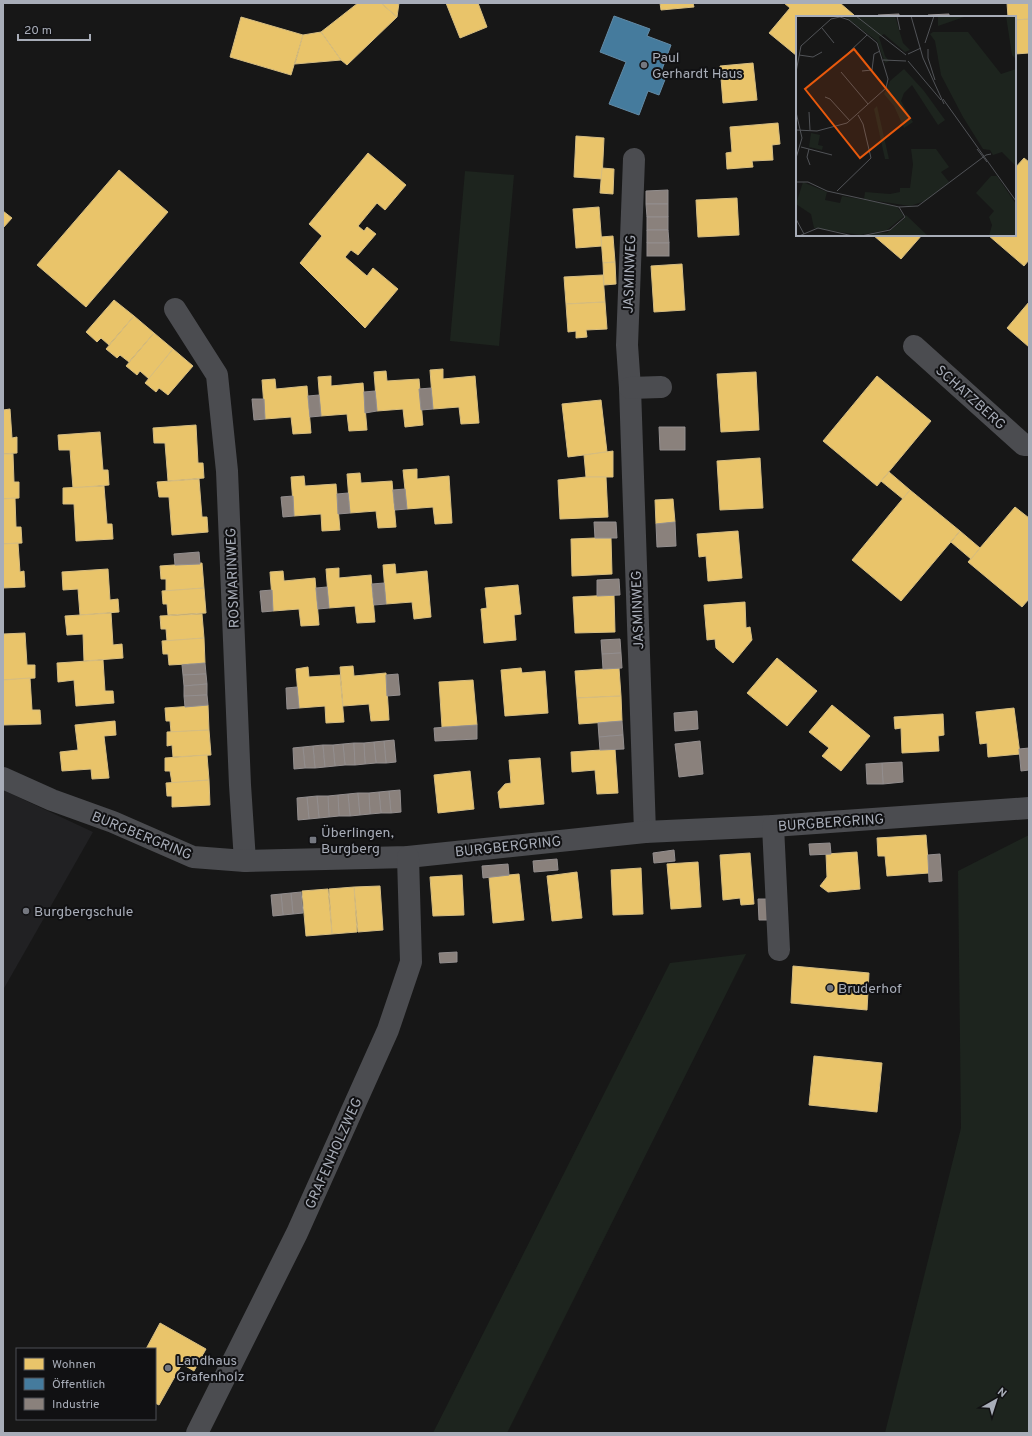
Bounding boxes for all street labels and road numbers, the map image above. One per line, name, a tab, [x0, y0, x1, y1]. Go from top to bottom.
street label: JASMINWEG	[621, 234, 640, 314]
street label: SCHATZBERG	[932, 362, 1008, 434]
street label: ROSMARINWEG	[223, 528, 244, 628]
street label: JASMINWEG	[629, 570, 648, 650]
street label: BURGBERGRING	[89, 809, 194, 864]
street label: BURGBERGRING	[777, 811, 885, 836]
street label: BURGBERGRING	[454, 833, 562, 862]
street label: GRAFENHOLZWEG	[302, 1095, 367, 1212]

